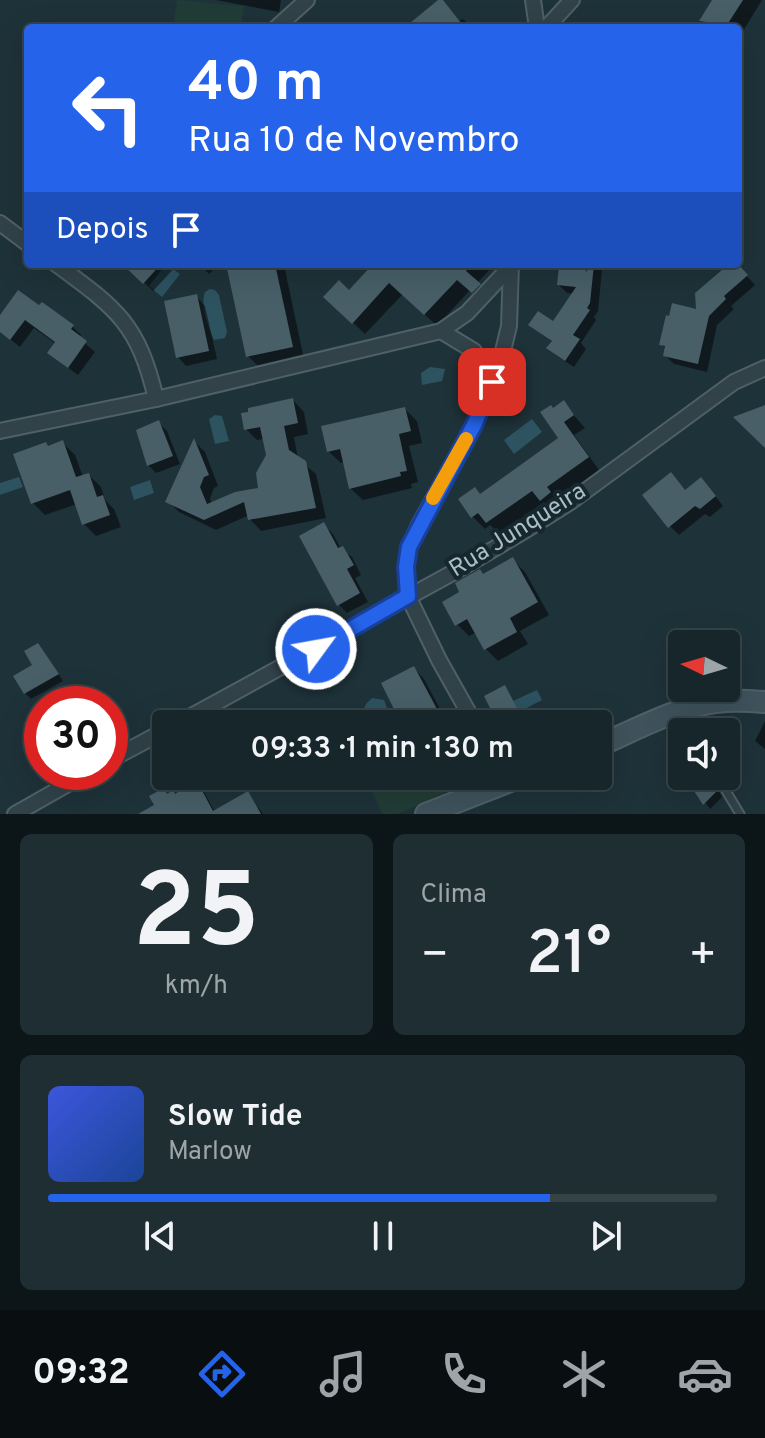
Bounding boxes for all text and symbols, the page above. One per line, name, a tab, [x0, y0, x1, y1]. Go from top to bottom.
text: 40 m	[188, 50, 324, 120]
icon: left	[56, 56, 160, 160]
text: Rua 10 de Novembro	[188, 119, 520, 165]
icon: arrive	[164, 208, 208, 252]
text: Depois	[56, 212, 148, 249]
pin	[458, 348, 526, 416]
icon: arrive	[470, 360, 514, 404]
street label: Rua Junqueira	[444, 477, 592, 585]
position arrow	[274, 607, 358, 691]
north arrow	[668, 630, 740, 702]
map controls	[668, 630, 740, 790]
speed limit sign: 30	[24, 686, 128, 790]
button: sound	[668, 718, 740, 790]
text: 09:33 · 1 min · 130 m	[250, 731, 514, 768]
text: 25	[133, 852, 260, 984]
text: Clima	[421, 879, 487, 912]
text: 21°	[526, 919, 611, 995]
text: −	[421, 929, 449, 985]
text: +	[689, 929, 717, 985]
text: km/h	[165, 970, 228, 1003]
text: Slow Tide	[168, 1099, 302, 1136]
text: Marlow	[168, 1136, 252, 1169]
icon: previous	[138, 1214, 182, 1258]
icon: pause	[361, 1214, 405, 1258]
icon: next	[584, 1214, 628, 1258]
icon: directions	[194, 1346, 250, 1402]
icon: music	[315, 1346, 371, 1402]
icon: phone	[436, 1346, 492, 1402]
icon: climate	[556, 1346, 612, 1402]
icon: car	[677, 1346, 733, 1402]
text: 09:32	[32, 1351, 130, 1397]

